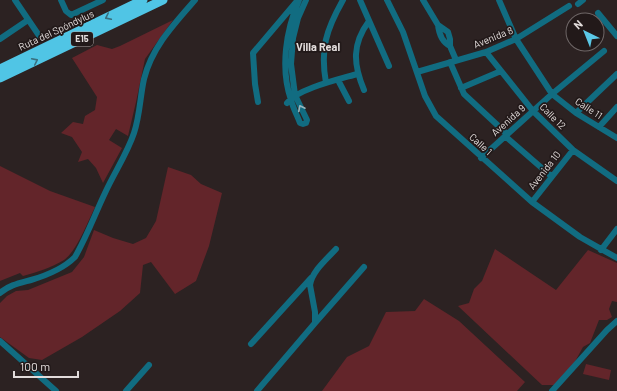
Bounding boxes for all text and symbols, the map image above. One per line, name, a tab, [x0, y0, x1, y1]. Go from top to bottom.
street label: Ruta del Spóndylus	[16, 7, 96, 53]
one-way arrow	[104, 12, 112, 20]
north arrow	[565, 12, 605, 52]
text: N	[571, 17, 585, 32]
street label: Avenida 8	[472, 24, 514, 50]
road number: E15	[71, 32, 93, 46]
district label: Villa Real	[296, 40, 340, 53]
one-way arrow	[31, 58, 38, 66]
street label: Calle 11	[573, 95, 605, 121]
street label: Calle 12	[537, 100, 569, 132]
street label: Avenida 9	[489, 102, 527, 138]
one-way arrow	[298, 104, 306, 112]
street label: Calle 1	[467, 131, 495, 157]
street label: Avenida 10	[525, 148, 563, 192]
scale bar	[14, 353, 78, 379]
text: 100 m	[20, 359, 50, 373]

